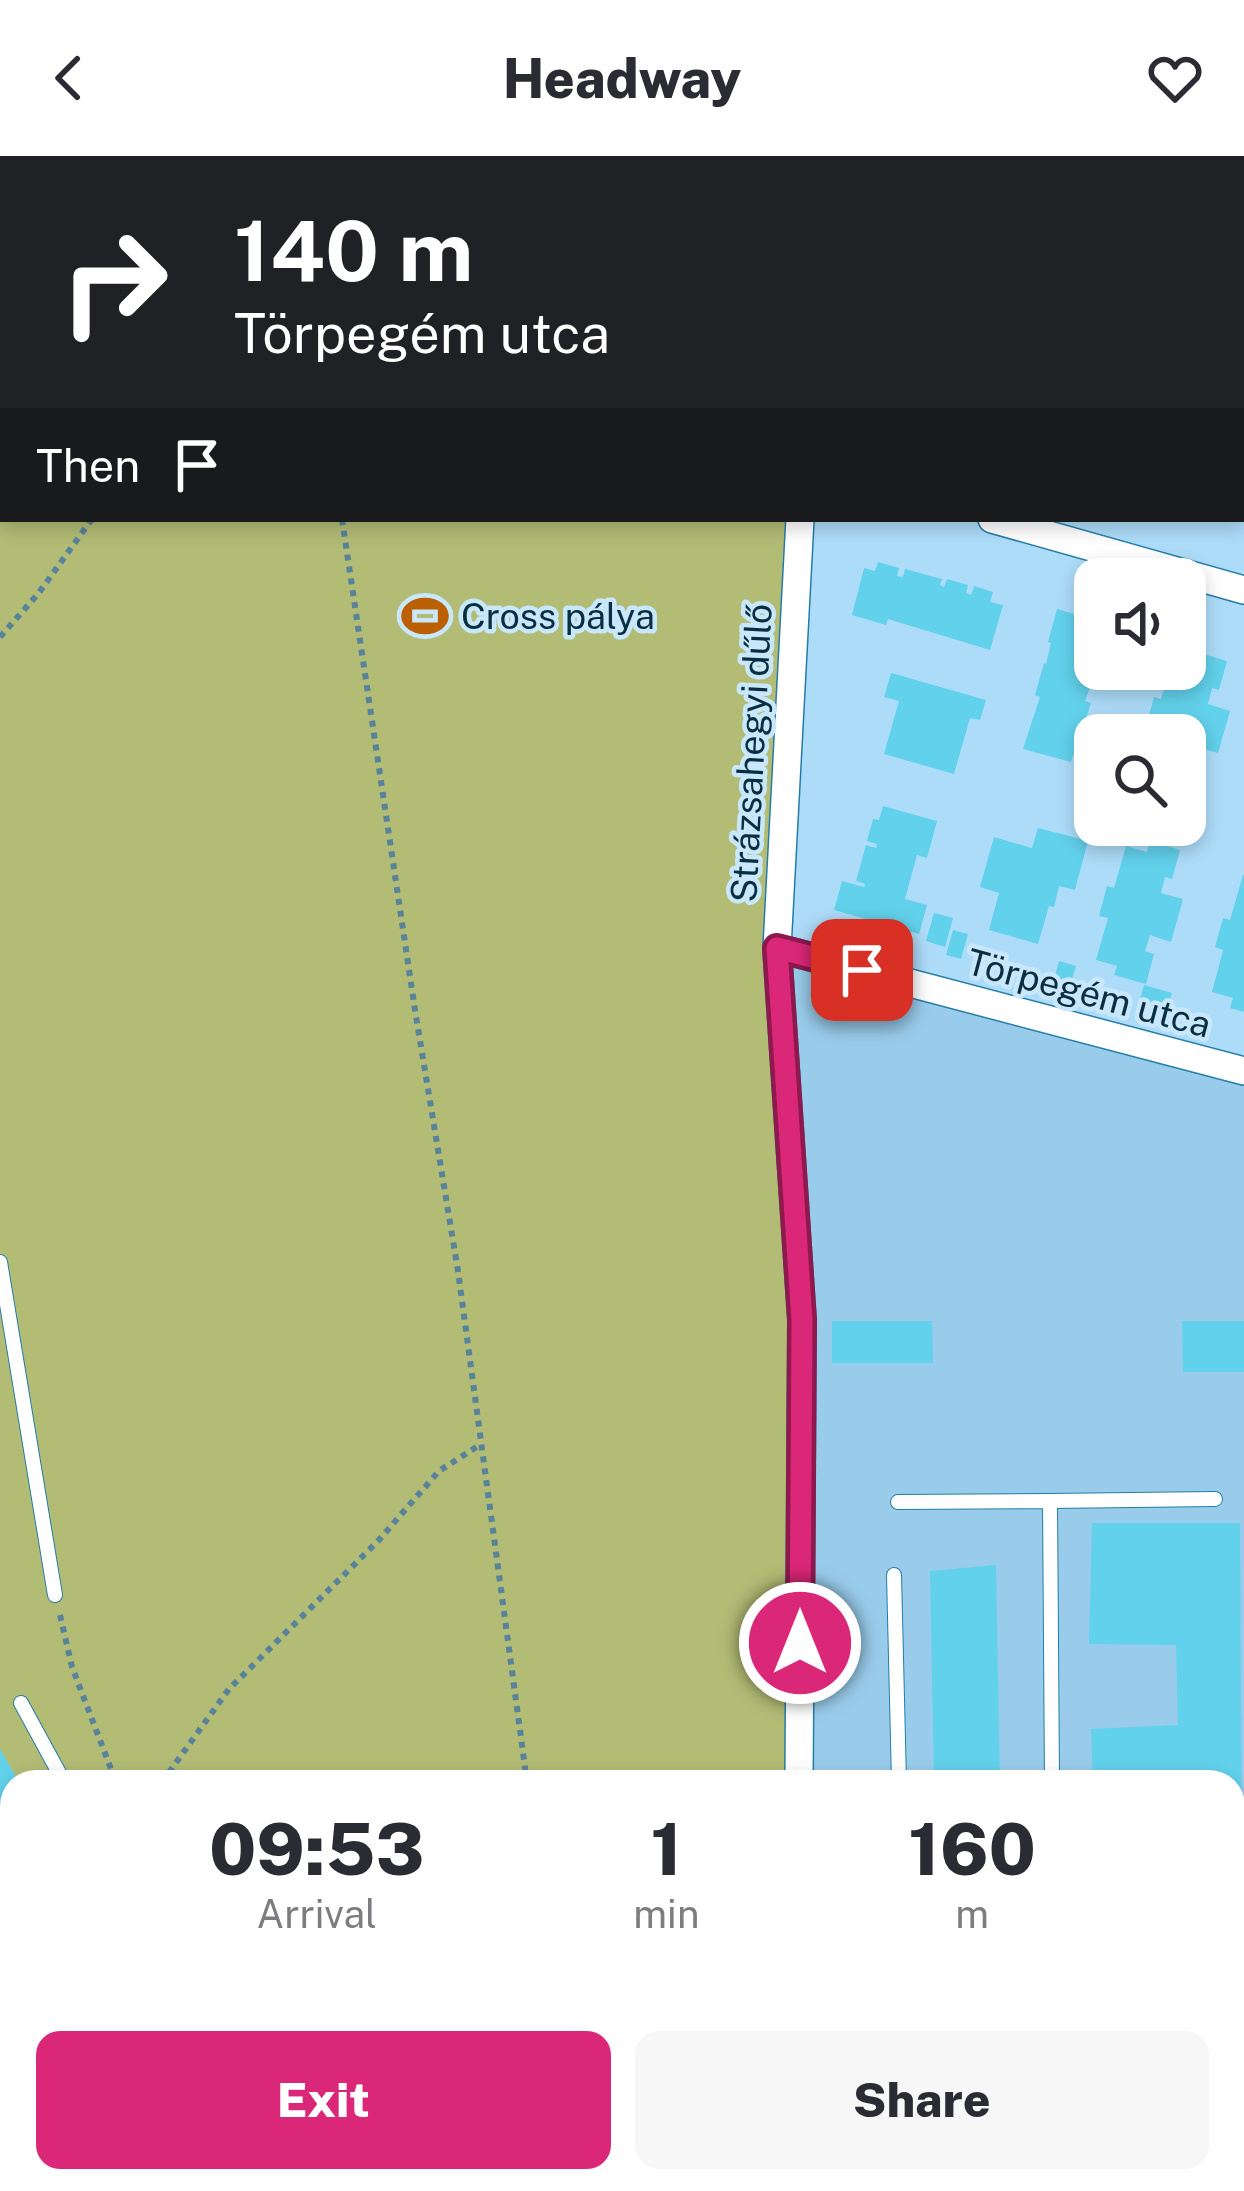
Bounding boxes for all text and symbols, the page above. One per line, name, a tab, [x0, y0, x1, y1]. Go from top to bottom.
icon: back	[36, 45, 102, 111]
icon: heart	[1142, 45, 1208, 111]
text: Headway	[503, 47, 741, 110]
text: 140 m	[234, 201, 473, 300]
icon: right	[36, 204, 192, 360]
text: Törpegém utca	[234, 302, 610, 365]
icon: arrive	[164, 432, 230, 498]
text: Then	[36, 439, 140, 492]
map controls	[1074, 558, 1206, 846]
button: sound	[1074, 558, 1206, 690]
sports icon: Cross pálya	[400, 591, 450, 641]
place label: Cross pálya	[461, 595, 655, 637]
street label: Strázsahegyi dűlő	[722, 603, 780, 903]
button: search	[1074, 714, 1206, 846]
pin	[811, 919, 913, 1021]
icon: arrive	[829, 937, 895, 1003]
street label: Törpegém utca	[962, 940, 1216, 1046]
position arrow	[737, 1580, 863, 1706]
text: 09:53	[209, 1807, 424, 1891]
text: 1	[651, 1807, 682, 1891]
text: 160	[908, 1807, 1036, 1891]
text: Arrival	[256, 1891, 377, 1937]
text: min	[633, 1891, 699, 1937]
text: m	[955, 1891, 989, 1937]
button: Exit	[36, 2031, 611, 2169]
button: Share	[635, 2031, 1209, 2169]

